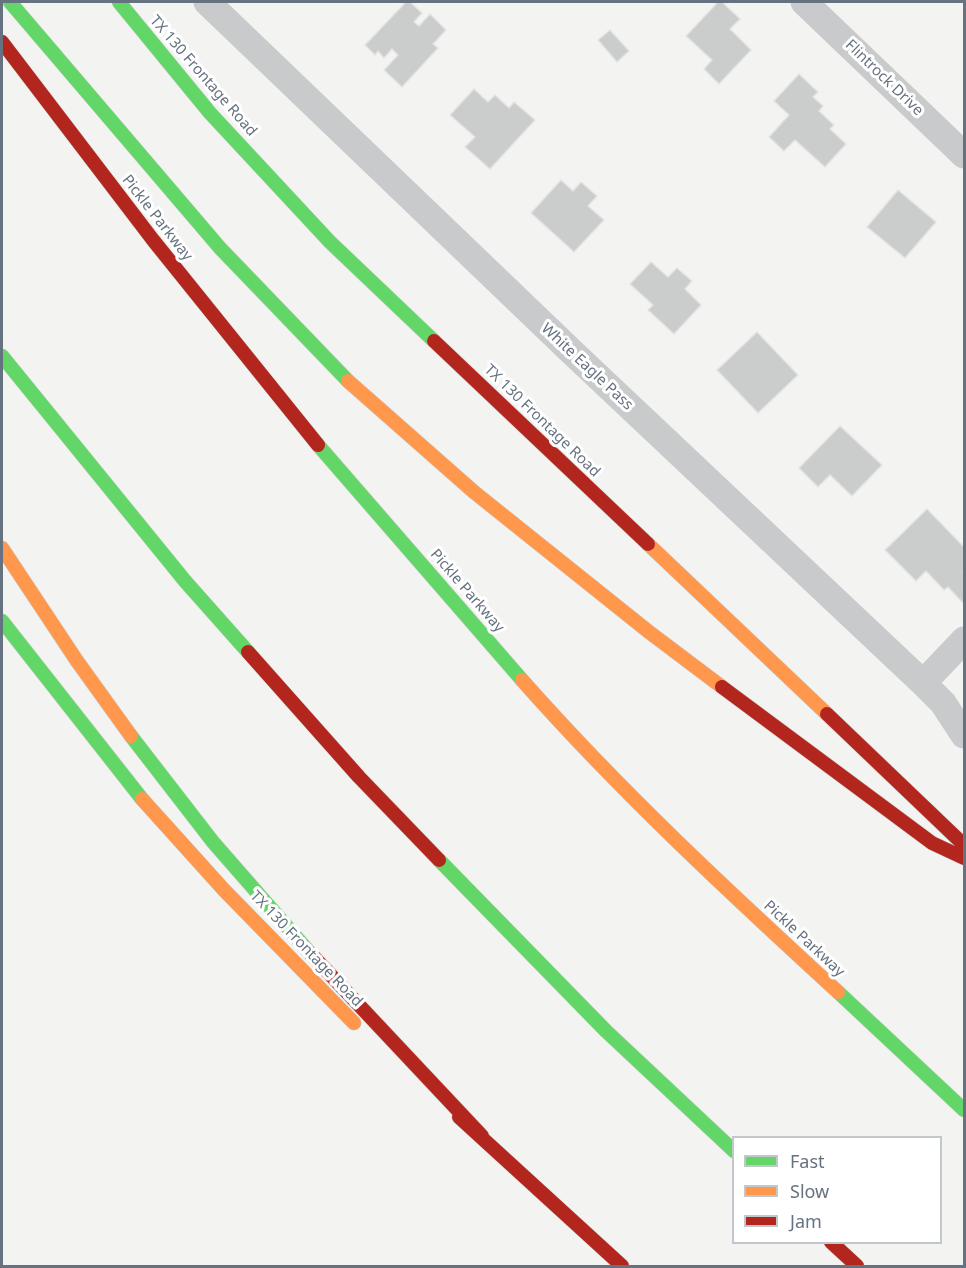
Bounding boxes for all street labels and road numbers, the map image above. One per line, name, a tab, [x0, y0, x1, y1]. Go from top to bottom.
street label: TX 130 Frontage Road	[146, 12, 260, 140]
street label: Flintrock Drive	[841, 36, 927, 120]
street label: Pickle Parkway	[118, 172, 196, 264]
street label: White Eagle Pass	[537, 320, 637, 414]
street label: TX 130 Frontage Road	[480, 361, 604, 481]
street label: Pickle Parkway	[426, 546, 508, 636]
street label: TX 130 Frontage Road	[246, 887, 366, 1011]
street label: Pickle Parkway	[760, 897, 848, 981]

